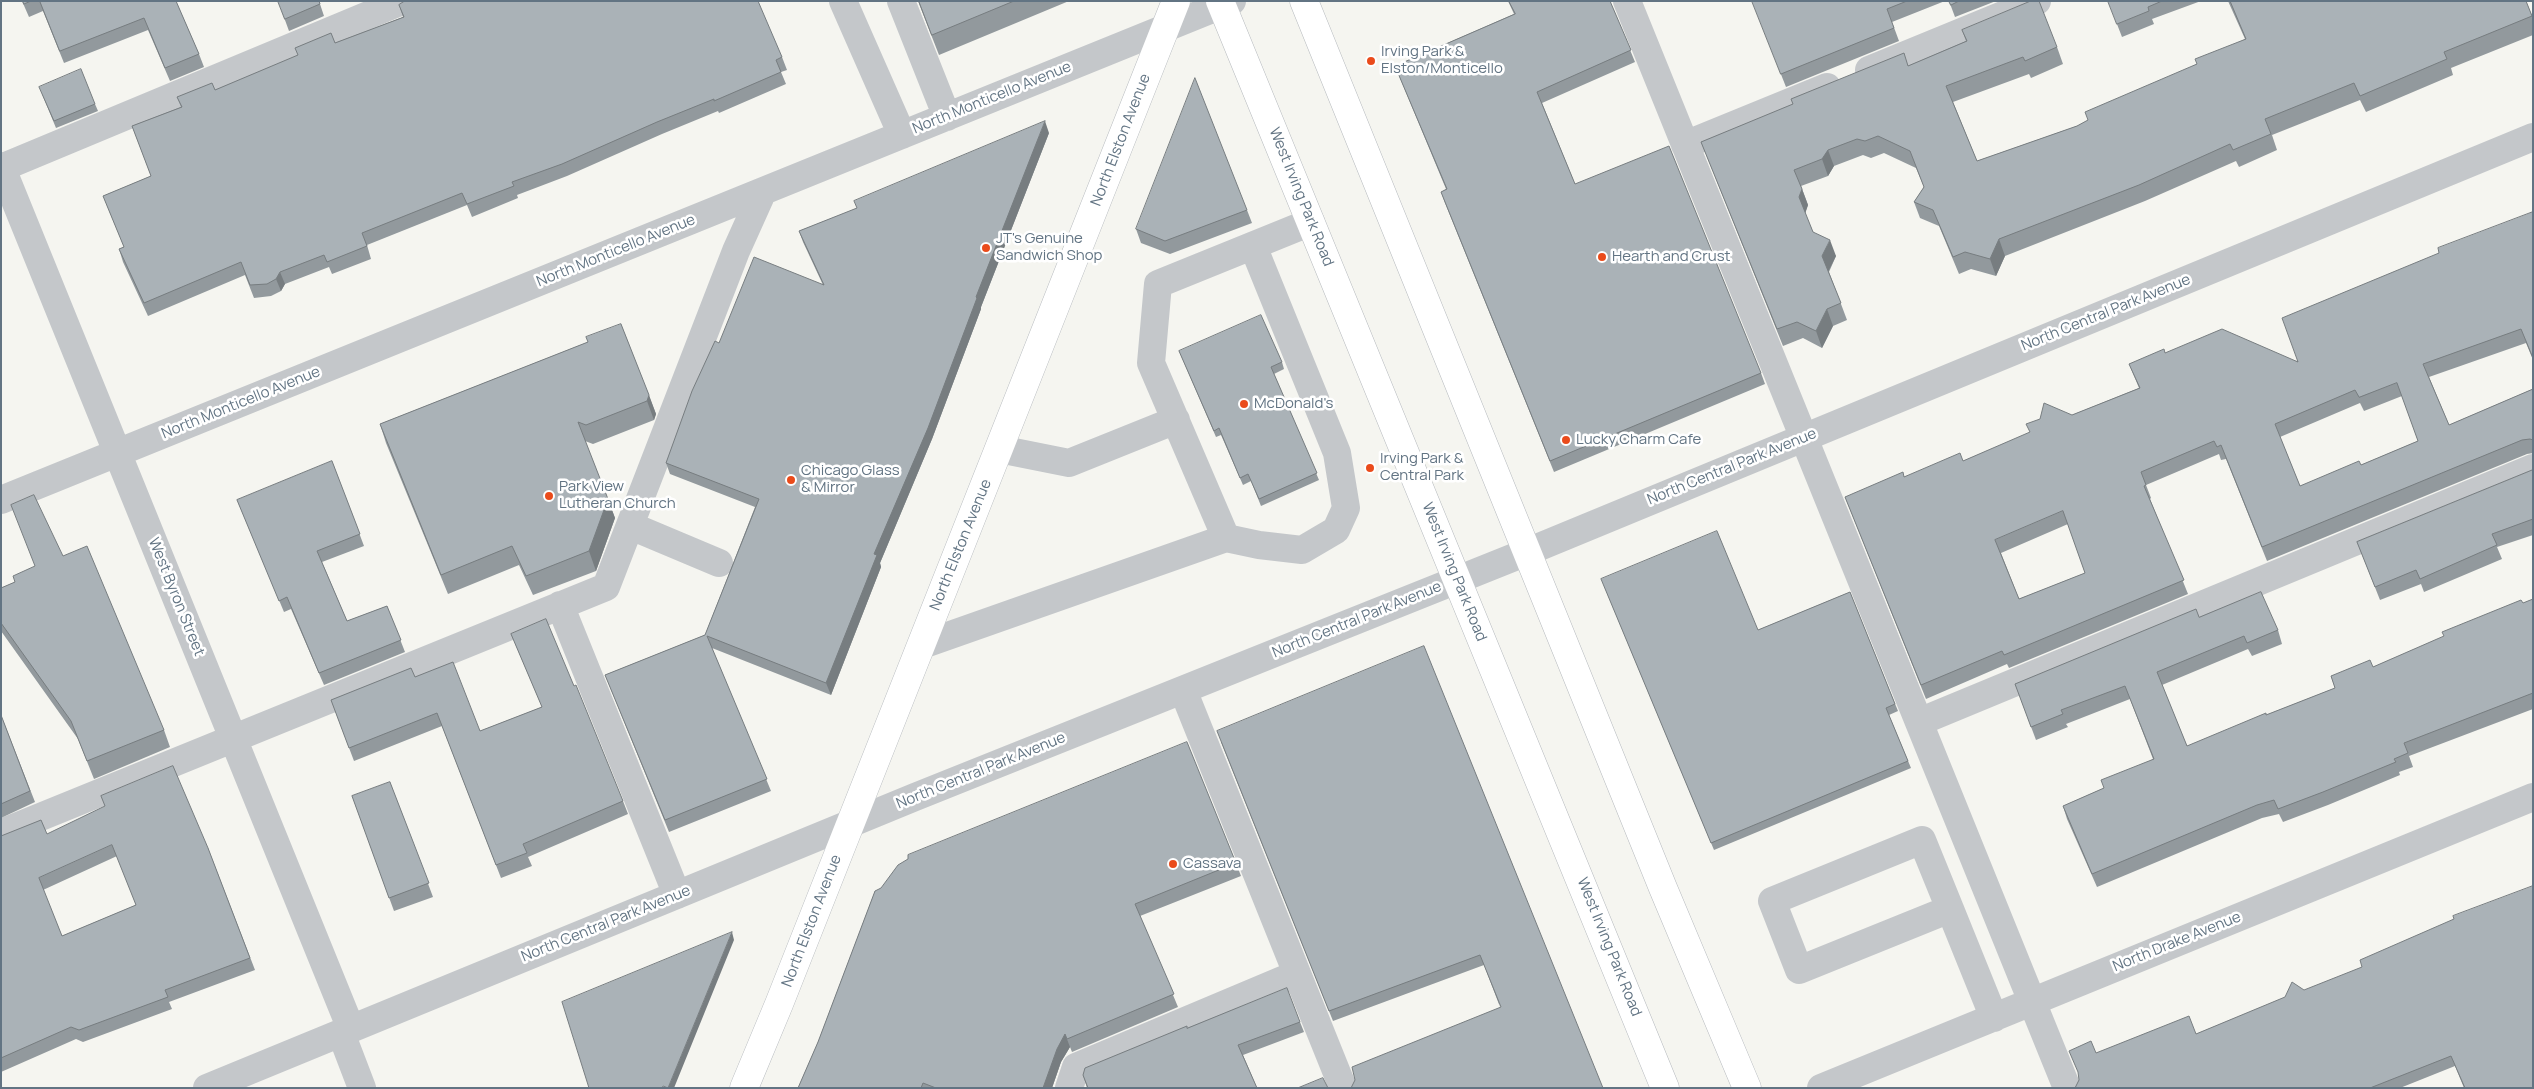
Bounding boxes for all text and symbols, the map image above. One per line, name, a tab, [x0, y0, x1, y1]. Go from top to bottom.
place label: Irving Park & Elston/Monticello	[1381, 43, 1503, 78]
marker: Irving Park & Elston/Monticello	[1365, 55, 1377, 67]
street label: North Monticello Avenue	[910, 58, 1074, 138]
street label: North Elston Avenue	[1087, 71, 1155, 209]
street label: West Irving Park Road	[1265, 125, 1337, 269]
street label: North Monticello Avenue	[534, 211, 698, 291]
place label: JT's Genuine Sandwich Shop	[996, 230, 1102, 265]
marker: JT's Genuine Sandwich Shop	[980, 242, 992, 254]
place label: Hearth and Crust	[1612, 248, 1731, 266]
marker: Hearth and Crust	[1596, 251, 1608, 263]
street label: North Central Park Avenue	[2019, 271, 2193, 355]
street label: North Monticello Avenue	[159, 363, 323, 443]
place label: McDonald's	[1254, 395, 1333, 413]
marker: McDonald's	[1238, 398, 1250, 410]
street label: North Central Park Avenue	[1645, 425, 1819, 509]
place label: Lucky Charm Cafe	[1576, 431, 1701, 449]
marker: Lucky Charm Cafe	[1560, 434, 1572, 446]
place label: Irving Park & Central Park	[1380, 450, 1464, 485]
place label: Chicago Glass & Mirror	[801, 462, 900, 497]
marker: Irving Park & Central Park	[1364, 462, 1376, 474]
marker: Chicago Glass & Mirror	[785, 474, 797, 486]
street label: North Elston Avenue	[926, 477, 996, 613]
place label: Park View Lutheran Church	[559, 478, 676, 513]
marker: Park View Lutheran Church	[543, 490, 555, 502]
street label: West Irving Park Road	[1418, 500, 1490, 644]
street label: West Byron Street	[144, 535, 208, 659]
street label: North Central Park Avenue	[1270, 578, 1444, 662]
street label: North Central Park Avenue	[894, 729, 1068, 813]
street label: North Elston Avenue	[778, 852, 846, 990]
place label: Cassava	[1183, 855, 1241, 873]
marker: Cassava	[1167, 858, 1179, 870]
street label: West Irving Park Road	[1573, 875, 1645, 1019]
street label: North Central Park Avenue	[519, 882, 693, 966]
street label: North Drake Avenue	[2110, 908, 2244, 976]

